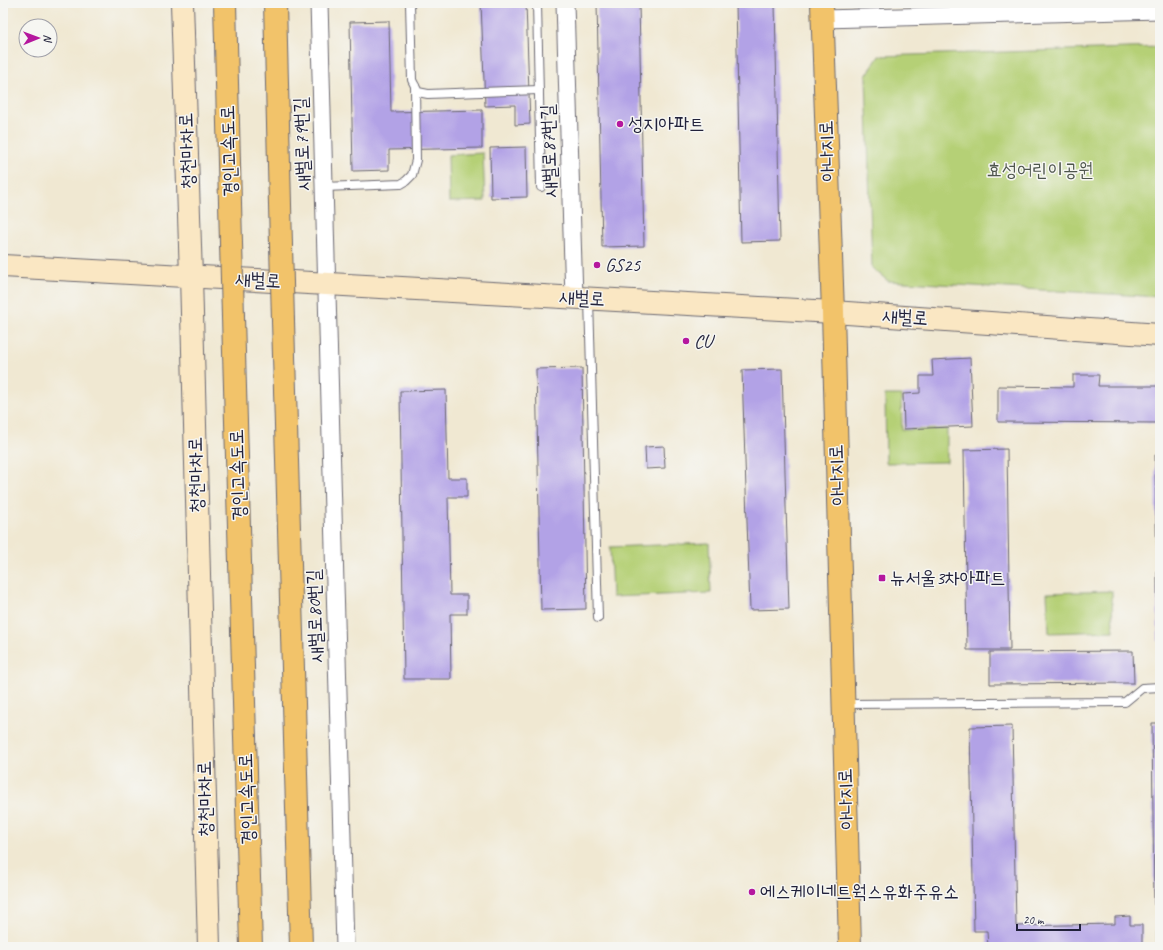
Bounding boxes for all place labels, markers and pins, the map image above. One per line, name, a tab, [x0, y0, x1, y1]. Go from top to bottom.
place label: 성지아파트	[628, 112, 704, 136]
marker: 성지아파트	[615, 119, 625, 129]
place label: GS25	[605, 253, 642, 277]
marker: GS25	[592, 260, 602, 270]
place label: CU	[694, 329, 716, 353]
marker: CU	[681, 336, 691, 346]
place label: 뉴서울3차아파트	[890, 566, 1006, 590]
marker: 뉴서울3차아파트	[877, 573, 887, 583]
place label: 에스케이네트웍스유화주유소	[760, 880, 959, 904]
marker: 에스케이네트웍스유화주유소	[747, 887, 757, 897]

